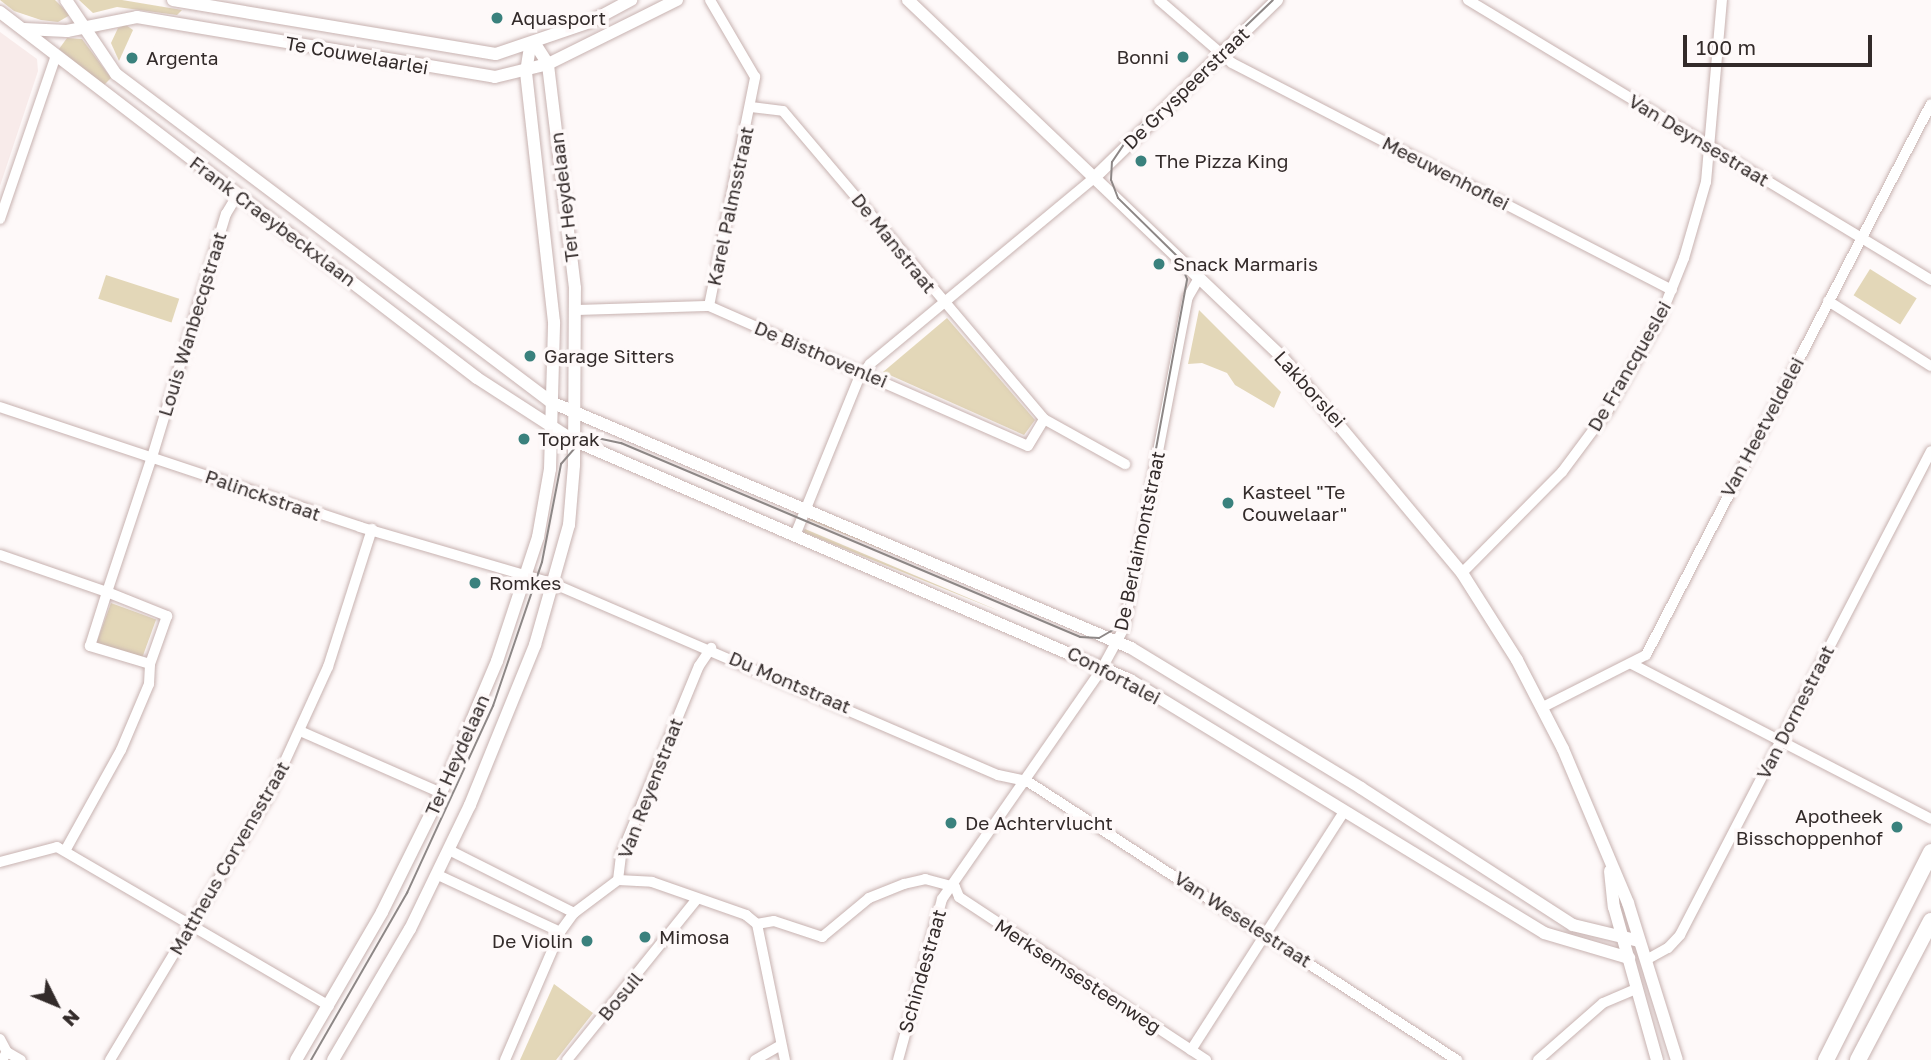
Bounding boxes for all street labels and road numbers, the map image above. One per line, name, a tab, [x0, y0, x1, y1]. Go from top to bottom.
street label: De Gryspeerstraat	[1118, 22, 1254, 154]
street label: Te Couwelaarlei	[284, 31, 430, 79]
street label: Van Deynsestraat	[1625, 89, 1773, 191]
street label: Karel Palmsstraat	[702, 124, 758, 288]
street label: Ter Heydelaan	[545, 131, 583, 263]
street label: Meeuwenhoflei	[1379, 131, 1513, 215]
street label: Frank Craeybeckxlaan	[185, 151, 361, 291]
street label: De Manstraat	[847, 189, 941, 297]
street label: Louis Wanbecqstraat	[153, 229, 231, 419]
street label: De Francqueslei	[1582, 297, 1676, 435]
street label: De Bisthovenlei	[751, 316, 891, 392]
street label: Lakborslei	[1270, 346, 1350, 432]
street label: Van Heetveldelei	[1716, 353, 1808, 501]
street label: De Berlaimontstraat	[1109, 449, 1169, 633]
street label: Palinckstraat	[202, 465, 324, 525]
street label: Confortalei	[1063, 641, 1165, 709]
street label: Van Dornestraat	[1751, 641, 1839, 783]
street label: Du Montstraat	[726, 646, 854, 718]
street label: Ter Heydelaan	[420, 691, 494, 819]
street label: Van Reyenstraat	[613, 714, 687, 862]
street label: Mattheus Corvensstraat	[164, 757, 294, 959]
street label: Van Weselestraat	[1170, 866, 1316, 972]
street label: Schindestraat	[893, 907, 951, 1035]
street label: Merksemsesteenweg	[991, 914, 1165, 1038]
street label: Bosuil	[593, 967, 647, 1025]

